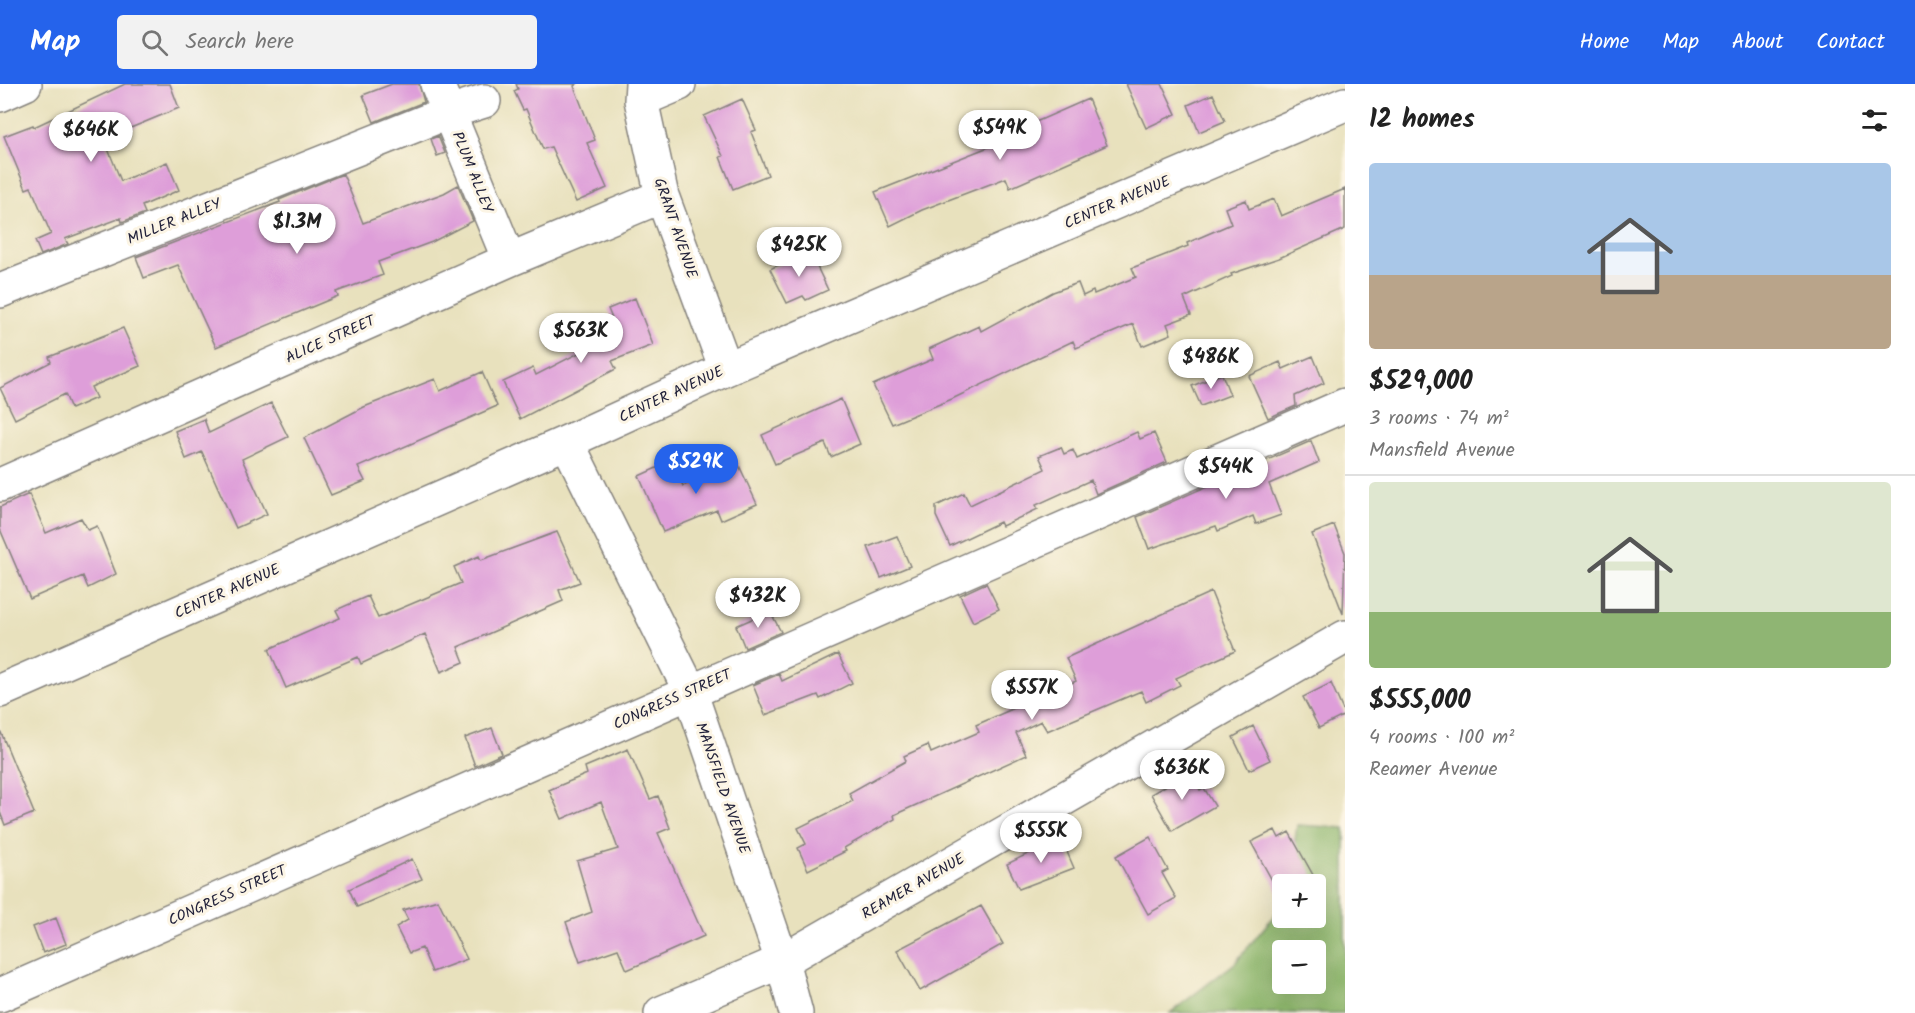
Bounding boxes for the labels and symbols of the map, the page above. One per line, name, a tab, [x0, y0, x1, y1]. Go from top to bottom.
pin: $549K	[958, 110, 1042, 161]
pin: $646K	[49, 112, 133, 163]
street label: PLUM ALLEY	[445, 128, 500, 218]
street label: CENTER AVENUE	[1061, 169, 1175, 236]
street label: GRANT AVENUE	[647, 175, 704, 283]
street label: MILLER ALLEY	[124, 192, 226, 252]
pin: $1.3M	[255, 204, 339, 255]
pin: $425K	[757, 227, 841, 278]
street label: ALICE STREET	[282, 309, 381, 370]
pin: $563K	[539, 313, 623, 364]
pin: $486K	[1169, 339, 1253, 390]
street label: CENTER AVENUE	[615, 360, 729, 430]
pin: $529K	[654, 444, 738, 495]
pin: $544K	[1184, 449, 1268, 500]
street label: CENTER AVENUE	[171, 557, 285, 626]
pin: $432K	[716, 578, 800, 629]
street label: CONGRESS STREET	[609, 662, 737, 737]
pin: $557K	[990, 670, 1074, 721]
street label: MANSFIELD AVENUE	[688, 719, 756, 859]
pin: $636K	[1140, 750, 1224, 801]
pin: $555K	[999, 813, 1083, 864]
street label: REAMER AVENUE	[857, 847, 971, 926]
street label: CONGRESS STREET	[164, 858, 292, 933]

